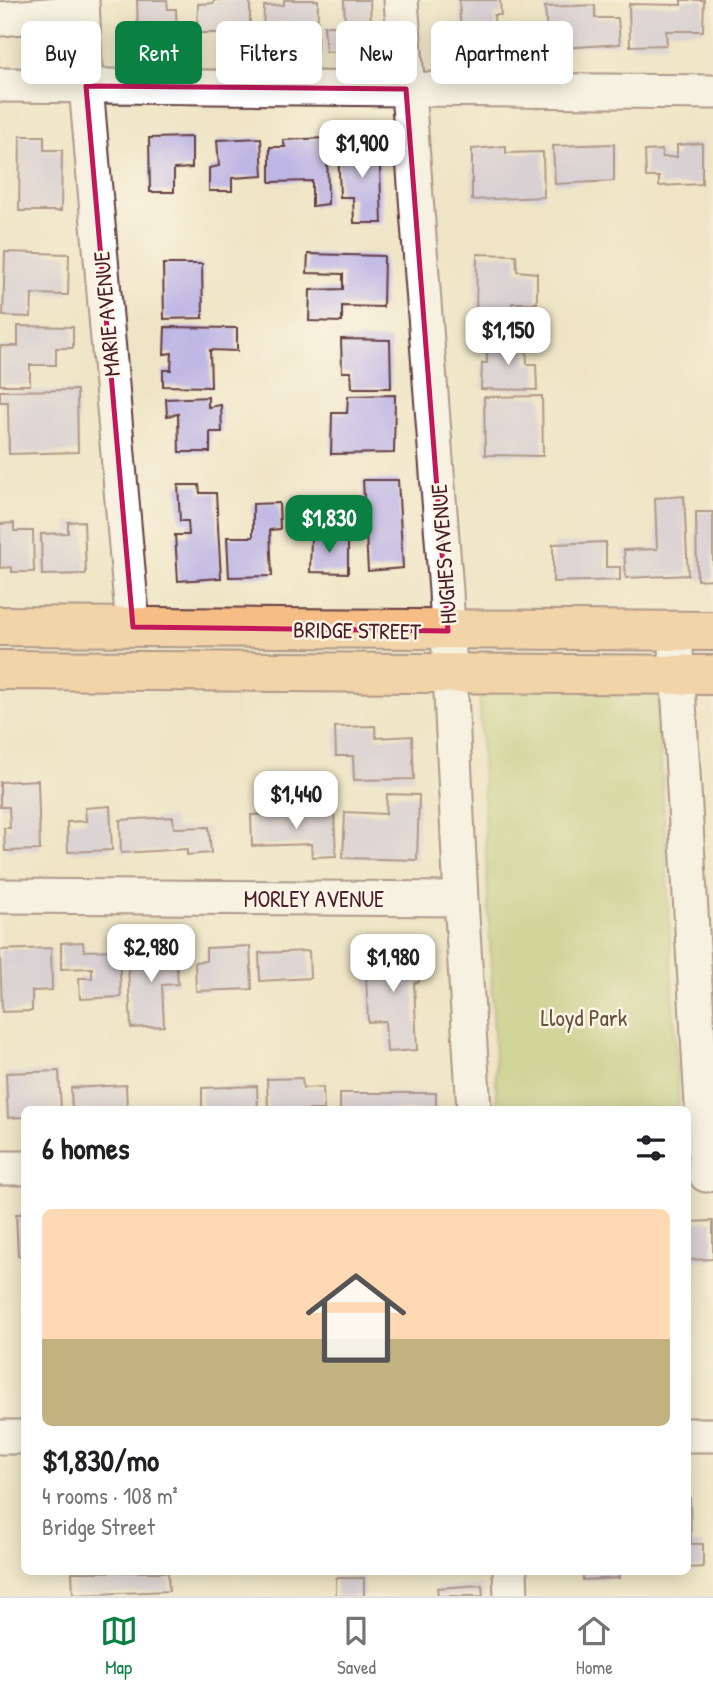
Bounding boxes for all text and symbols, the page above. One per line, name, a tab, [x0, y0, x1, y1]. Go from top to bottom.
chip: Buy	[21, 21, 101, 84]
chip: Rent	[115, 21, 202, 84]
chip: Filters	[216, 21, 322, 84]
chip: New	[336, 21, 417, 84]
chip: Apartment	[431, 21, 573, 84]
pin: $1,900	[305, 120, 419, 180]
text: $1,900	[335, 127, 389, 158]
street label: MARIE AVENUE	[85, 250, 127, 378]
pin: $1,150	[451, 308, 565, 367]
text: $1,150	[481, 314, 535, 345]
street label: HUGHES AVENUE	[423, 483, 463, 625]
pin: $1,830	[272, 496, 386, 555]
text: $1,830	[301, 502, 357, 533]
street label: BRIDGE STREET	[293, 613, 421, 647]
pin: $1,440	[239, 772, 353, 831]
text: $1,440	[270, 778, 322, 809]
street label: MORLEY AVENUE	[244, 883, 384, 914]
pin: $2,980	[94, 925, 208, 984]
text: $2,980	[123, 931, 179, 962]
pin: $1,980	[336, 934, 450, 994]
text: $1,980	[366, 941, 420, 972]
park label: Lloyd Park	[541, 1002, 628, 1033]
text: 6 homes	[42, 1128, 129, 1168]
icon: filters	[632, 1129, 670, 1167]
icon: home	[293, 1255, 419, 1381]
text: $1,830/mo	[42, 1440, 159, 1480]
text: 4 rooms · 108 m²	[42, 1480, 178, 1511]
text: Bridge Street	[42, 1511, 155, 1542]
tab: Map	[100, 1612, 138, 1680]
tab: Saved	[337, 1612, 376, 1680]
tab: Home	[575, 1612, 613, 1680]

